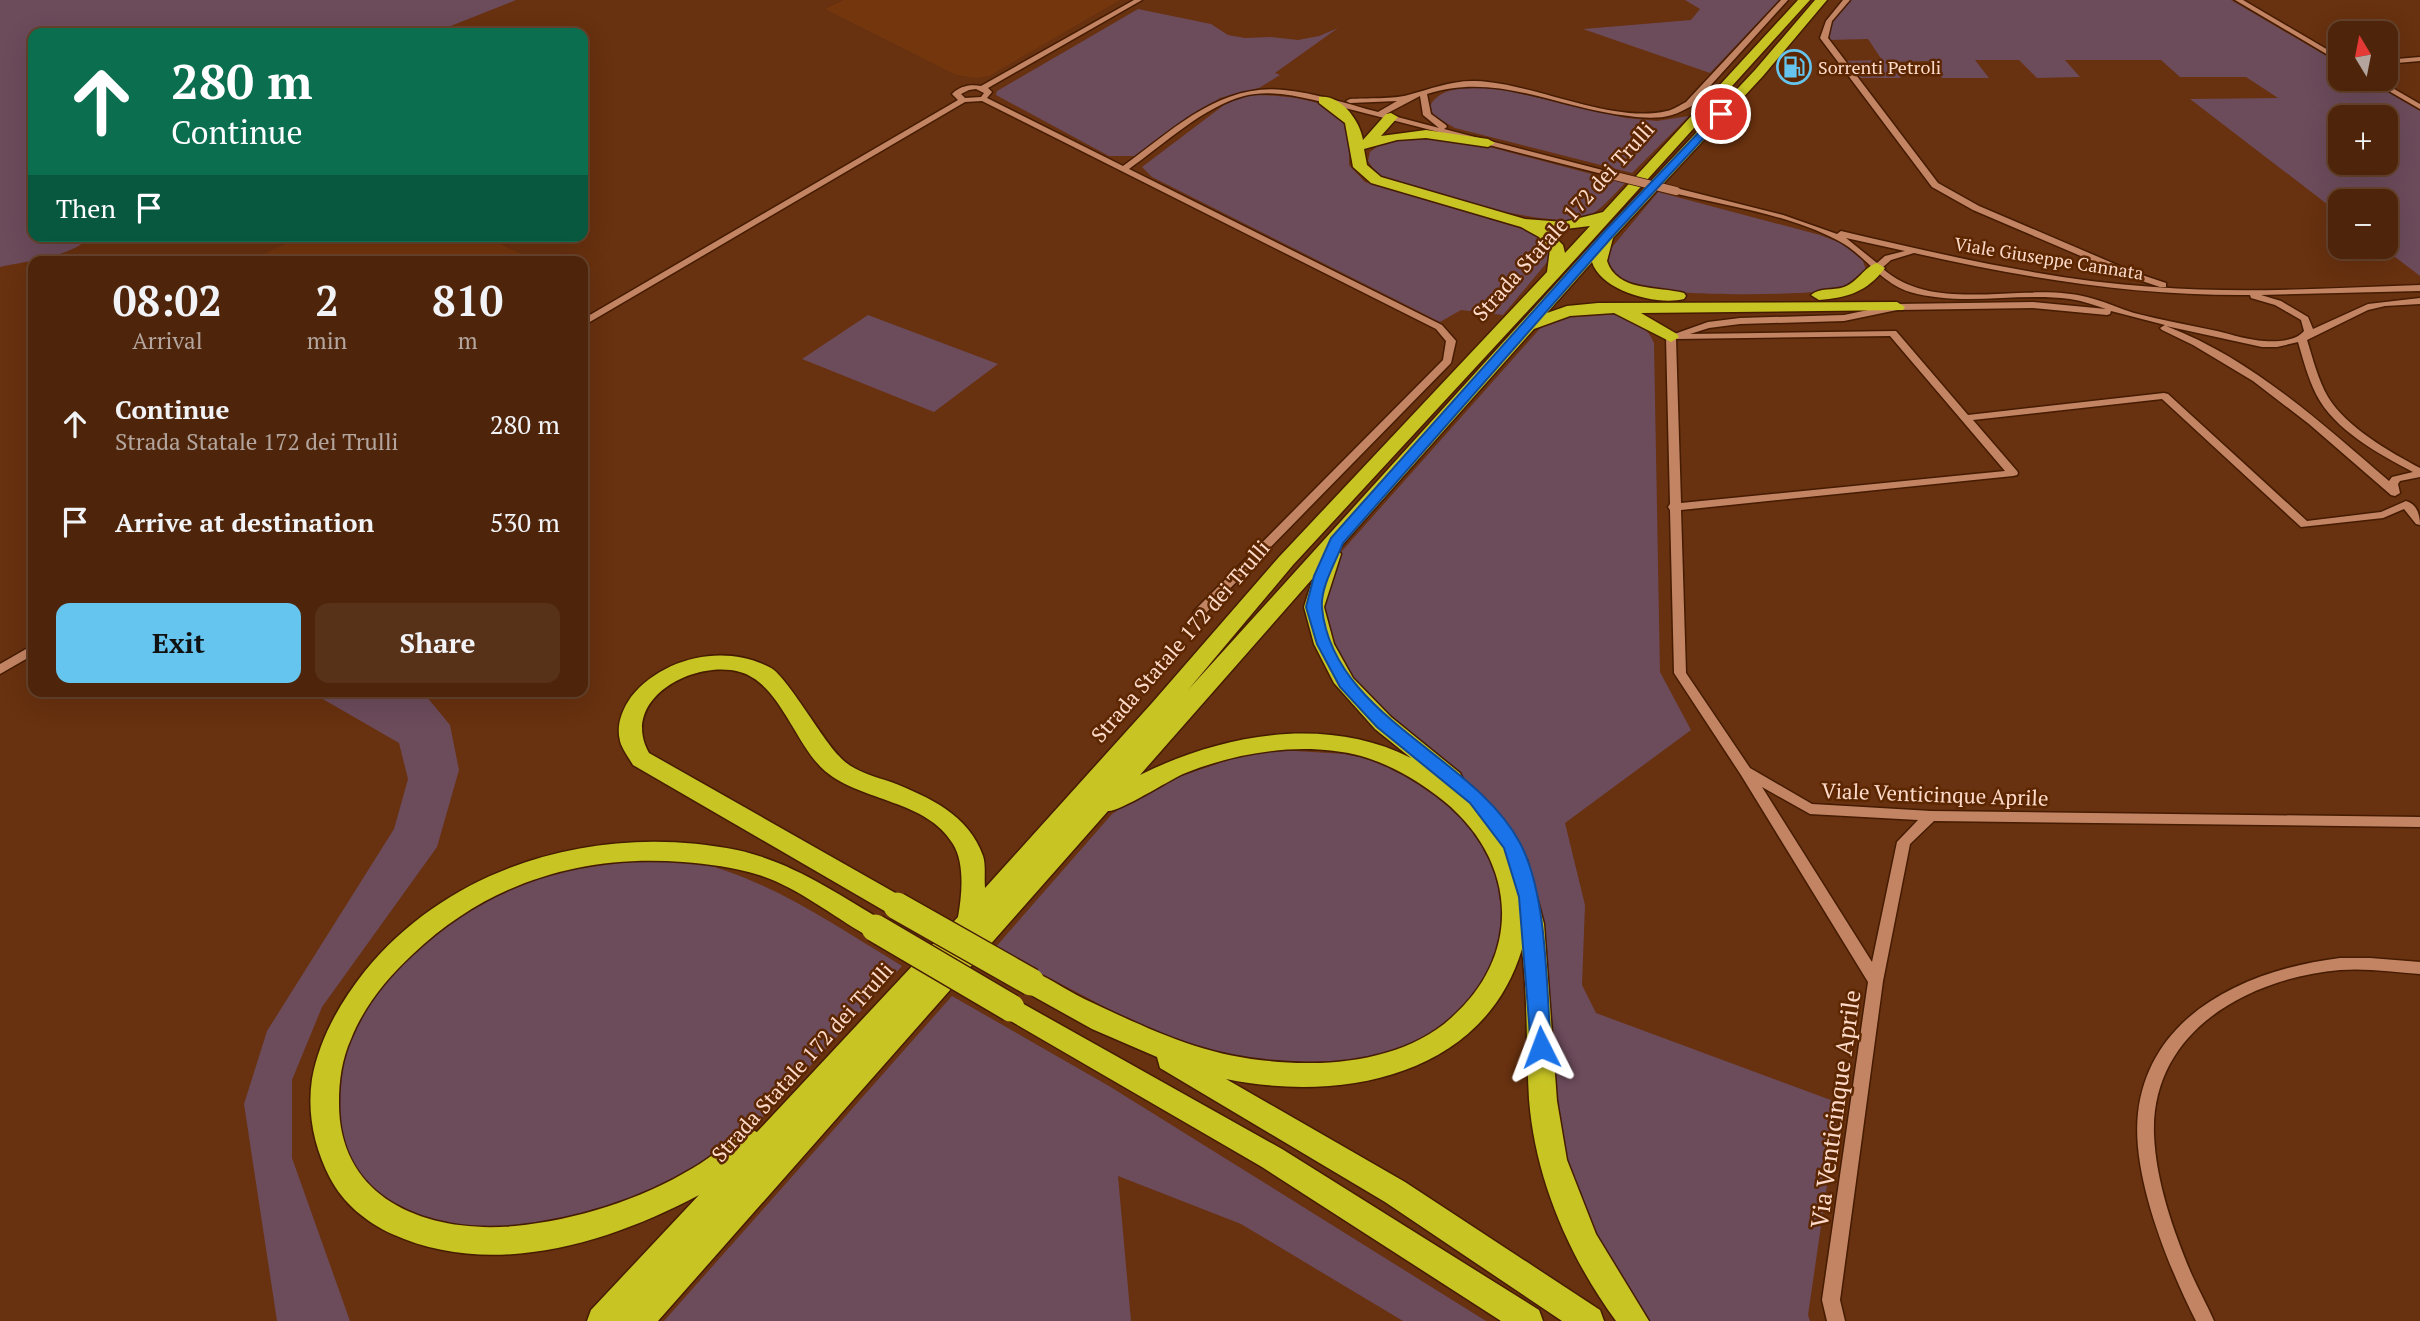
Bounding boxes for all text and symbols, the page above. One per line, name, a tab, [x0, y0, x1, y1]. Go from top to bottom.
north arrow	[2328, 21, 2398, 91]
map controls	[2328, 21, 2398, 259]
text: 280 m	[171, 48, 313, 113]
fuel station icon: Sorrenti Petroli	[1775, 48, 1813, 86]
place label: Sorrenti Petroli	[1818, 55, 1941, 79]
icon: ahead	[56, 56, 147, 147]
pin	[1691, 84, 1751, 144]
icon: arrive	[1702, 95, 1740, 133]
button: +	[2328, 105, 2398, 175]
text: Continue	[171, 111, 303, 153]
street label: Strada Statale 172 dei Trulli	[1466, 115, 1660, 327]
icon: arrive	[130, 189, 168, 227]
button: −	[2328, 189, 2398, 259]
text: Then	[56, 191, 116, 225]
street label: Viale Giuseppe Cannata	[1953, 231, 2145, 285]
text: 08:02	[113, 272, 222, 328]
text: 2	[315, 272, 339, 328]
text: 810	[432, 272, 503, 328]
text: Arrival	[132, 325, 203, 356]
text: min	[307, 325, 347, 356]
text: m	[458, 325, 478, 356]
text: Continue	[115, 392, 229, 426]
icon: ahead	[56, 405, 94, 443]
text: 280 m	[490, 407, 560, 441]
text: Strada Statale 172 dei Trulli	[115, 426, 399, 457]
icon: arrive	[56, 503, 94, 541]
text: Arrive at destination	[115, 505, 374, 539]
text: 530 m	[490, 505, 560, 539]
street label: Strada Statale 172 dei Trulli	[1085, 534, 1275, 748]
button: Exit	[56, 603, 301, 683]
button: Share	[315, 603, 560, 683]
street label: Viale Venticinque Aprile	[1821, 776, 2049, 812]
street label: Strada Statale 172 dei Trulli	[705, 956, 899, 1168]
street label: Via Venticinque Aprile	[1802, 988, 1868, 1230]
position arrow	[1504, 1010, 1578, 1084]

